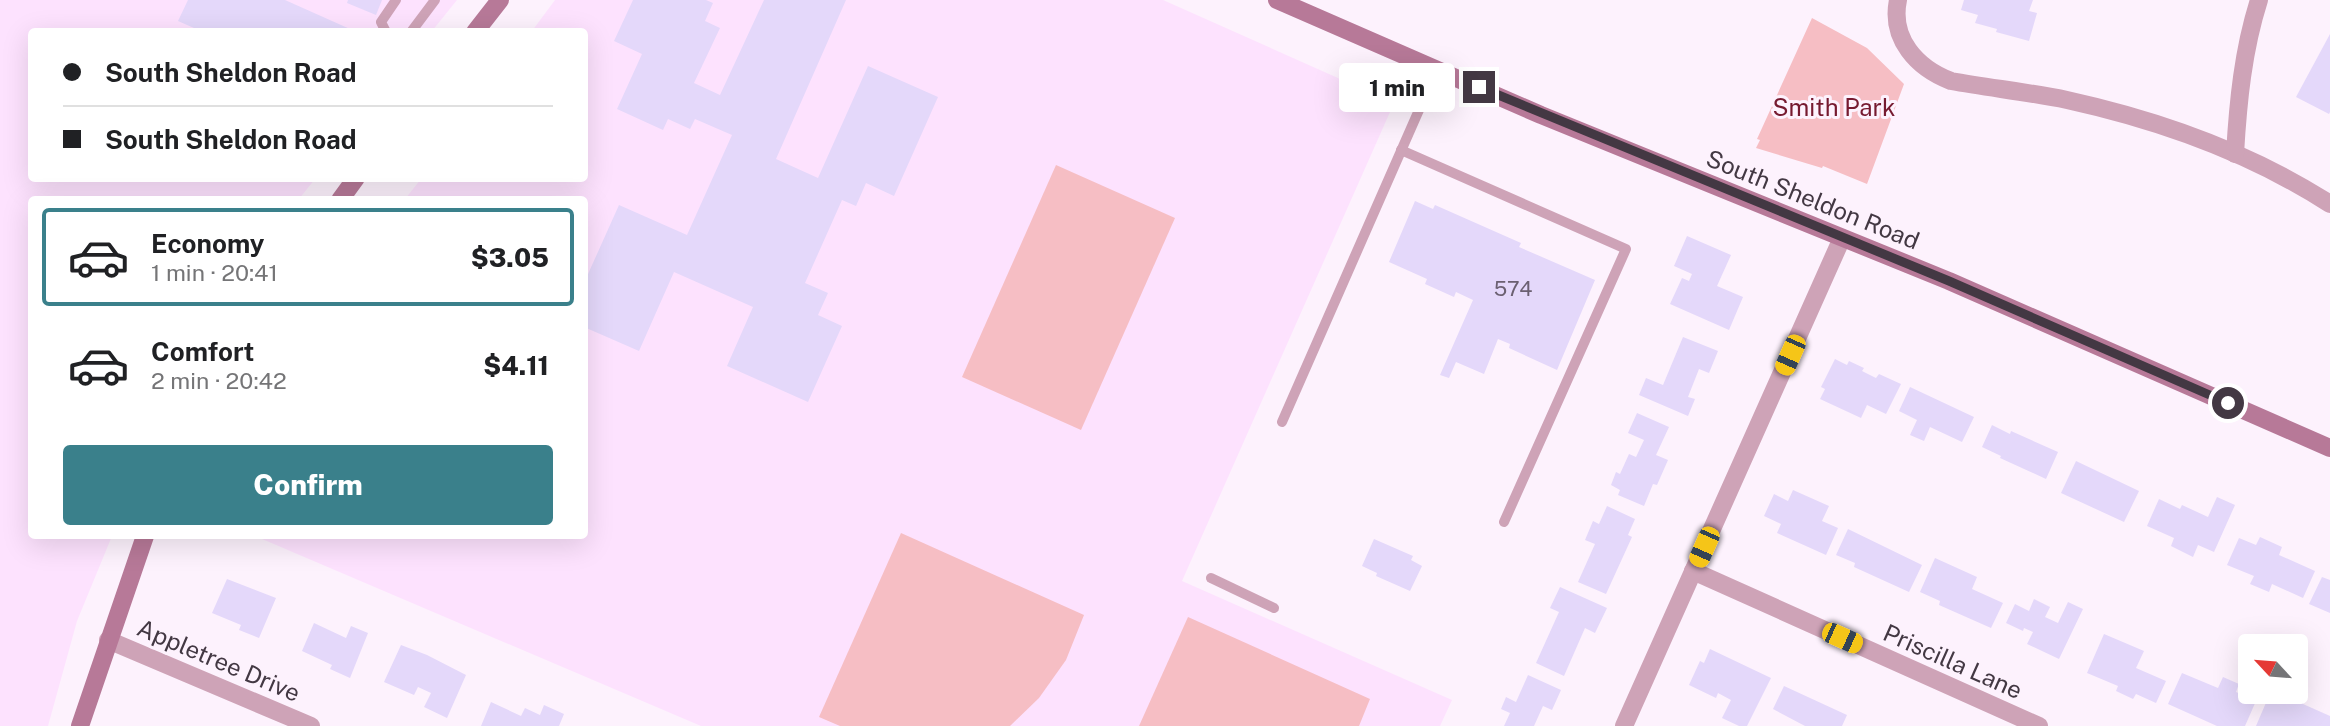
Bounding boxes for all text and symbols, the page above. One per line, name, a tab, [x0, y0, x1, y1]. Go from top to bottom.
text: South Sheldon Road	[105, 57, 357, 88]
callout: 1 min	[1339, 62, 1454, 112]
route end	[1463, 71, 1495, 103]
text: 1 min	[1369, 74, 1425, 101]
park label: Smith Park	[1773, 93, 1895, 121]
text: South Sheldon Road	[105, 124, 357, 155]
street label: South Sheldon Road	[1702, 143, 1924, 255]
icon: car	[67, 226, 130, 289]
text: Economy	[151, 228, 264, 259]
text: $3.05	[471, 242, 549, 273]
text: 1 min · 20:41	[151, 259, 278, 286]
house number: 574	[1494, 276, 1532, 301]
car	[1772, 332, 1809, 378]
icon: car	[67, 334, 130, 397]
text: Comfort	[151, 336, 254, 367]
text: $4.11	[483, 350, 549, 381]
text: 2 min · 20:42	[151, 367, 287, 394]
route start	[2212, 387, 2244, 419]
button: Confirm	[63, 445, 553, 525]
car	[1686, 524, 1723, 570]
street label: Appletree Drive	[133, 613, 305, 707]
street label: Priscilla Lane	[1879, 618, 2027, 704]
car	[1819, 620, 1866, 656]
north arrow	[2238, 634, 2308, 704]
map controls	[2238, 634, 2308, 704]

